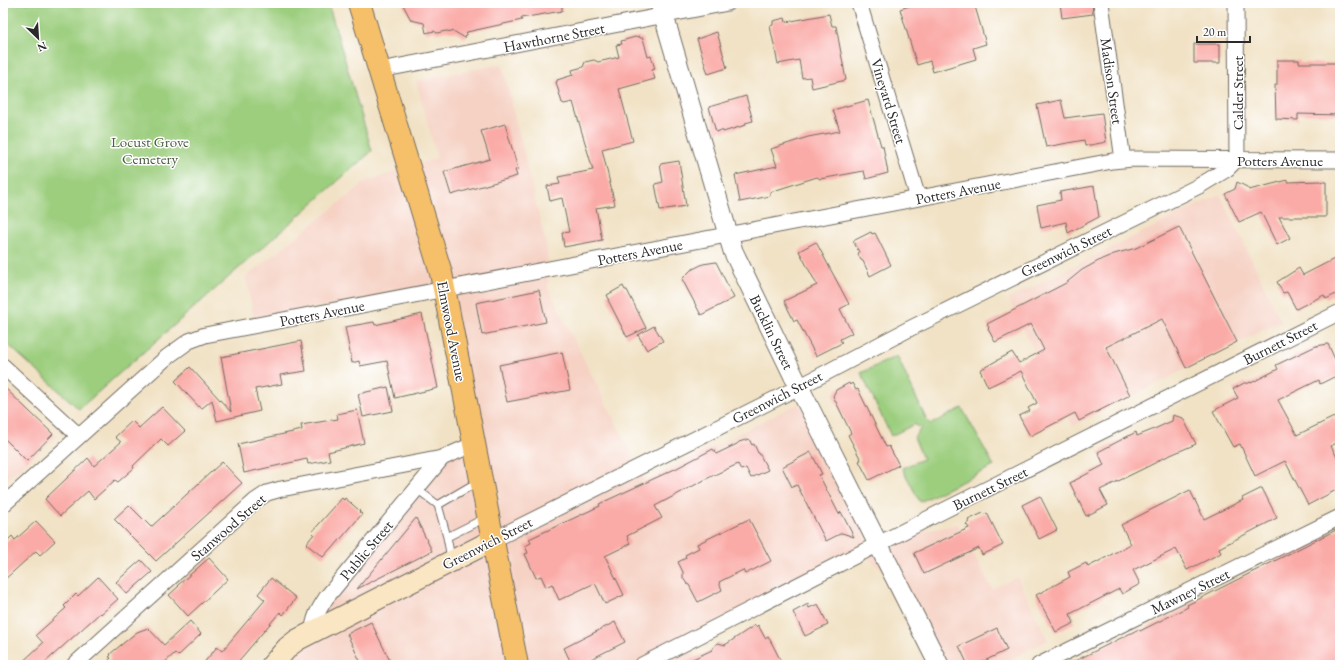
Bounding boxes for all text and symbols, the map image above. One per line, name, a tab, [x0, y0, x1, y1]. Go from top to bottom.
north arrow	[18, 18, 58, 58]
street label: Hawthorne Street	[502, 18, 607, 56]
scale bar	[1197, 18, 1250, 44]
text: 20 m	[1203, 24, 1227, 40]
street label: Madison Street	[1097, 37, 1127, 125]
text: N	[35, 39, 49, 55]
street label: Calder Street	[1228, 55, 1247, 130]
street label: Vineyard Street	[867, 56, 911, 146]
park label: Locust Grove Cemetery	[111, 132, 189, 168]
street label: Potters Avenue	[1237, 151, 1323, 170]
street label: Potters Avenue	[914, 173, 1002, 209]
street label: Greenwich Street	[1017, 221, 1115, 281]
street label: Potters Avenue	[596, 234, 684, 270]
street label: Elmwood Avenue	[433, 279, 471, 383]
street label: Bucklin Street	[746, 291, 798, 373]
street label: Potters Avenue	[278, 295, 366, 331]
street label: Burnett Street	[1240, 315, 1321, 369]
street label: Greenwich Street	[729, 366, 826, 428]
street label: Burnett Street	[949, 462, 1031, 514]
street label: Stanwood Street	[186, 489, 270, 565]
street label: Greenwich Street	[439, 512, 536, 574]
street label: Public Street	[335, 516, 397, 584]
street label: Mawney Street	[1147, 564, 1233, 618]

